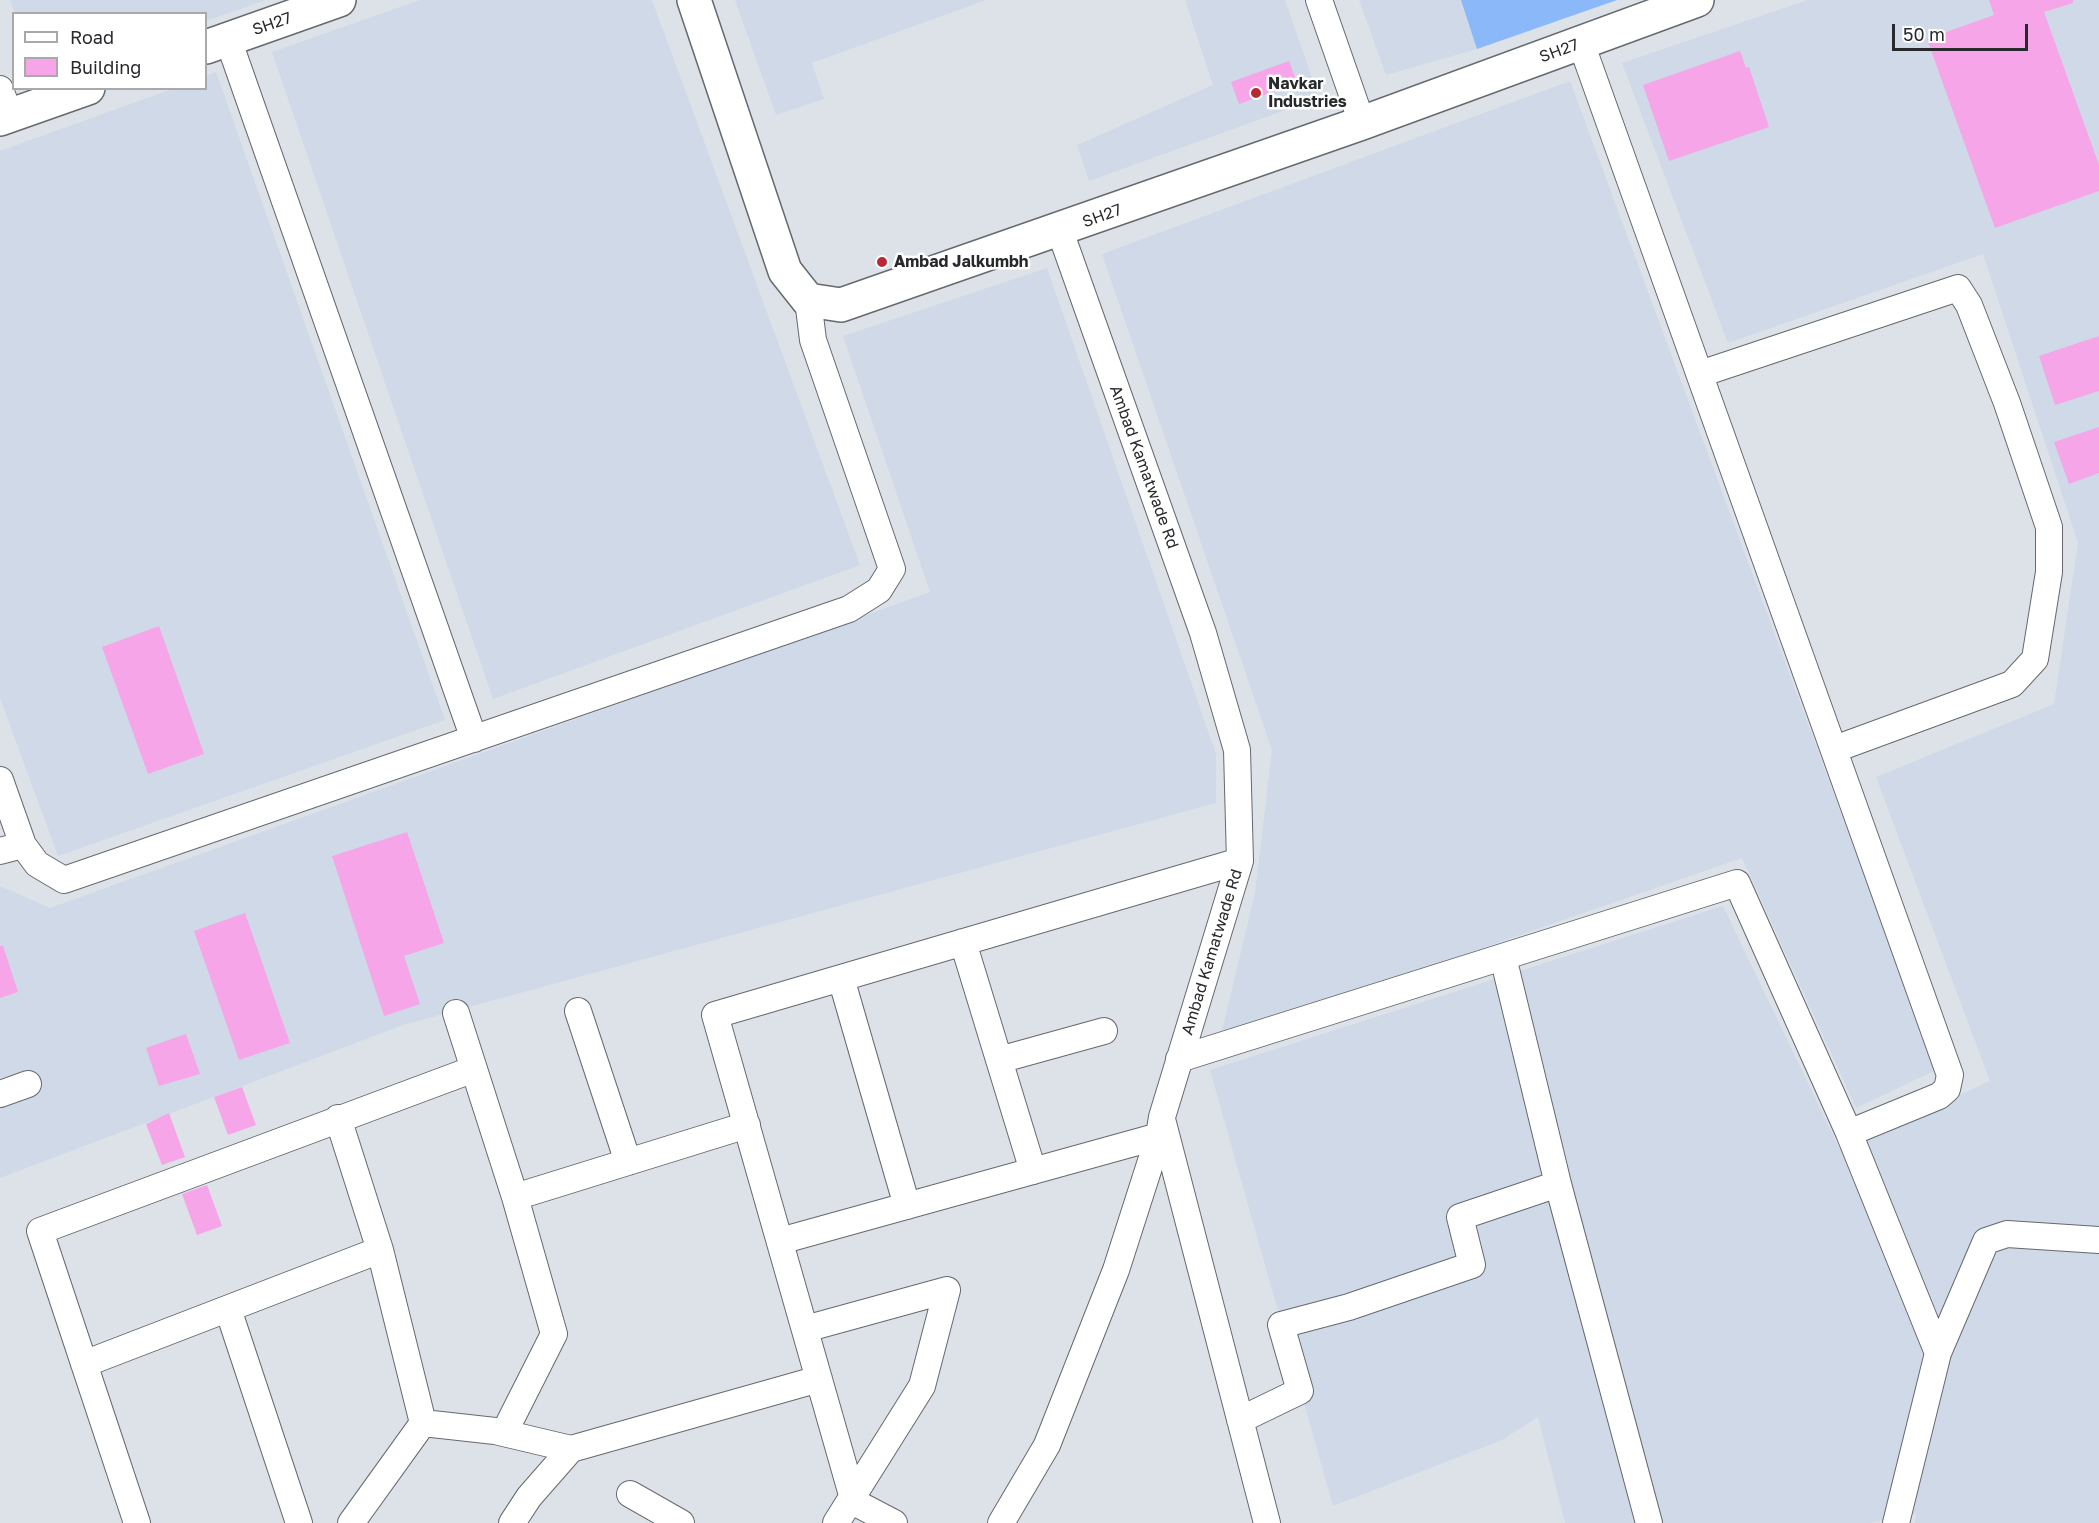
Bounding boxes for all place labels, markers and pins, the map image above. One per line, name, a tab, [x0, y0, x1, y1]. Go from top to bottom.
place label: Navkar Industries	[1268, 74, 1347, 112]
marker: Navkar Industries	[1249, 86, 1263, 100]
place label: Ambad Jalkumbh	[894, 252, 1028, 272]
marker: Ambad Jalkumbh	[875, 255, 889, 269]

